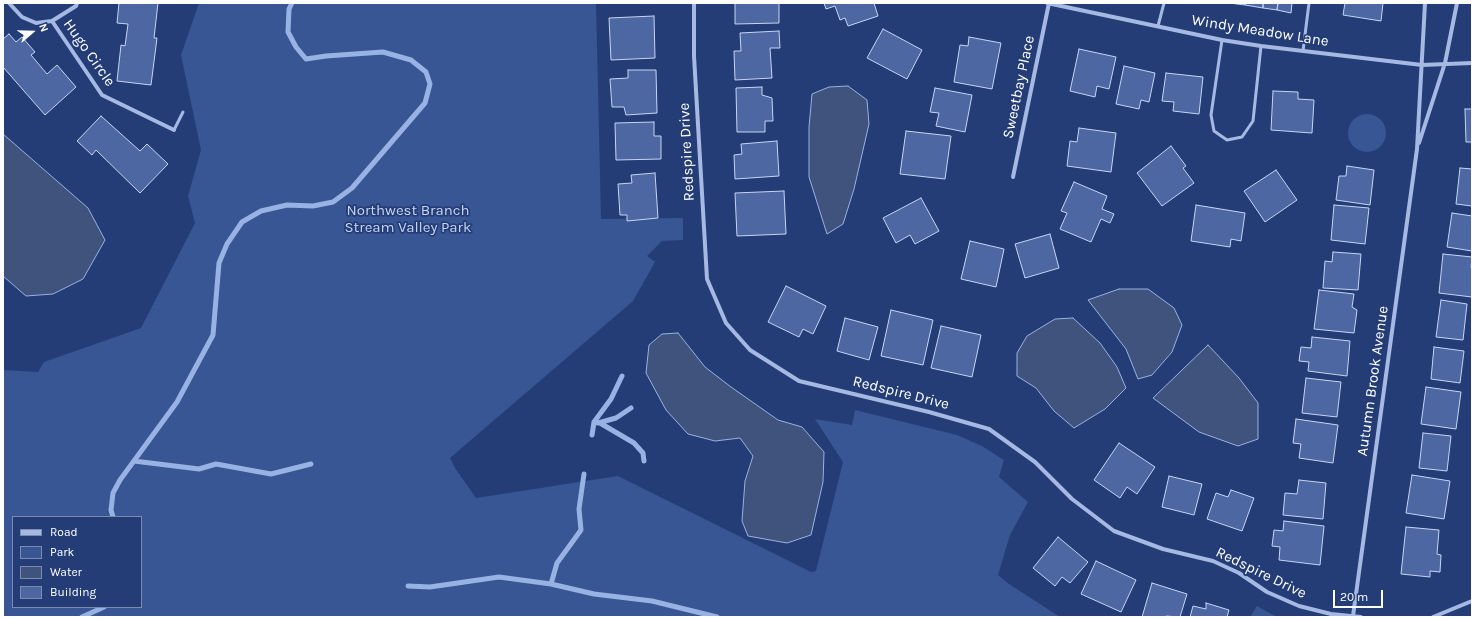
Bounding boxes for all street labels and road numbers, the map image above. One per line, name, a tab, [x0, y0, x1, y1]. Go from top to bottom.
street label: Windy Meadow Lane	[1190, 11, 1330, 51]
street label: Hugo Circle	[59, 16, 119, 90]
street label: Sweetbay Place	[999, 34, 1039, 140]
street label: Redspire Drive	[675, 102, 699, 202]
street label: Autumn Brook Avenue	[1354, 305, 1392, 457]
street label: Redspire Drive	[851, 372, 951, 414]
street label: Redspire Drive	[1213, 543, 1309, 603]

